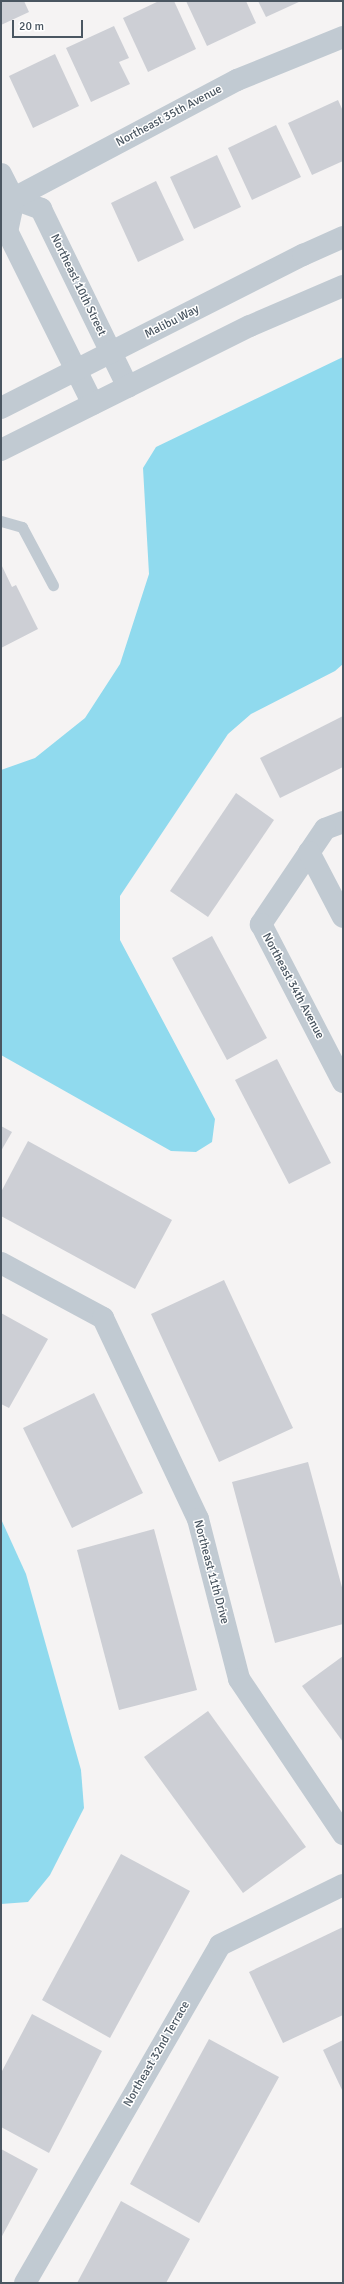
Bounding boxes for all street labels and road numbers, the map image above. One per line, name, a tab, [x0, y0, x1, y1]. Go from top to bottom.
street label: Northeast 35th Avenue	[114, 82, 224, 150]
street label: Northeast 10th Street	[47, 232, 109, 338]
street label: Malibu Way	[142, 302, 202, 342]
street label: Northeast 34th Avenue	[259, 931, 327, 1041]
street label: Northeast 11th Drive	[190, 1518, 232, 1626]
street label: Northeast 32nd Terrace	[121, 1999, 193, 2109]

